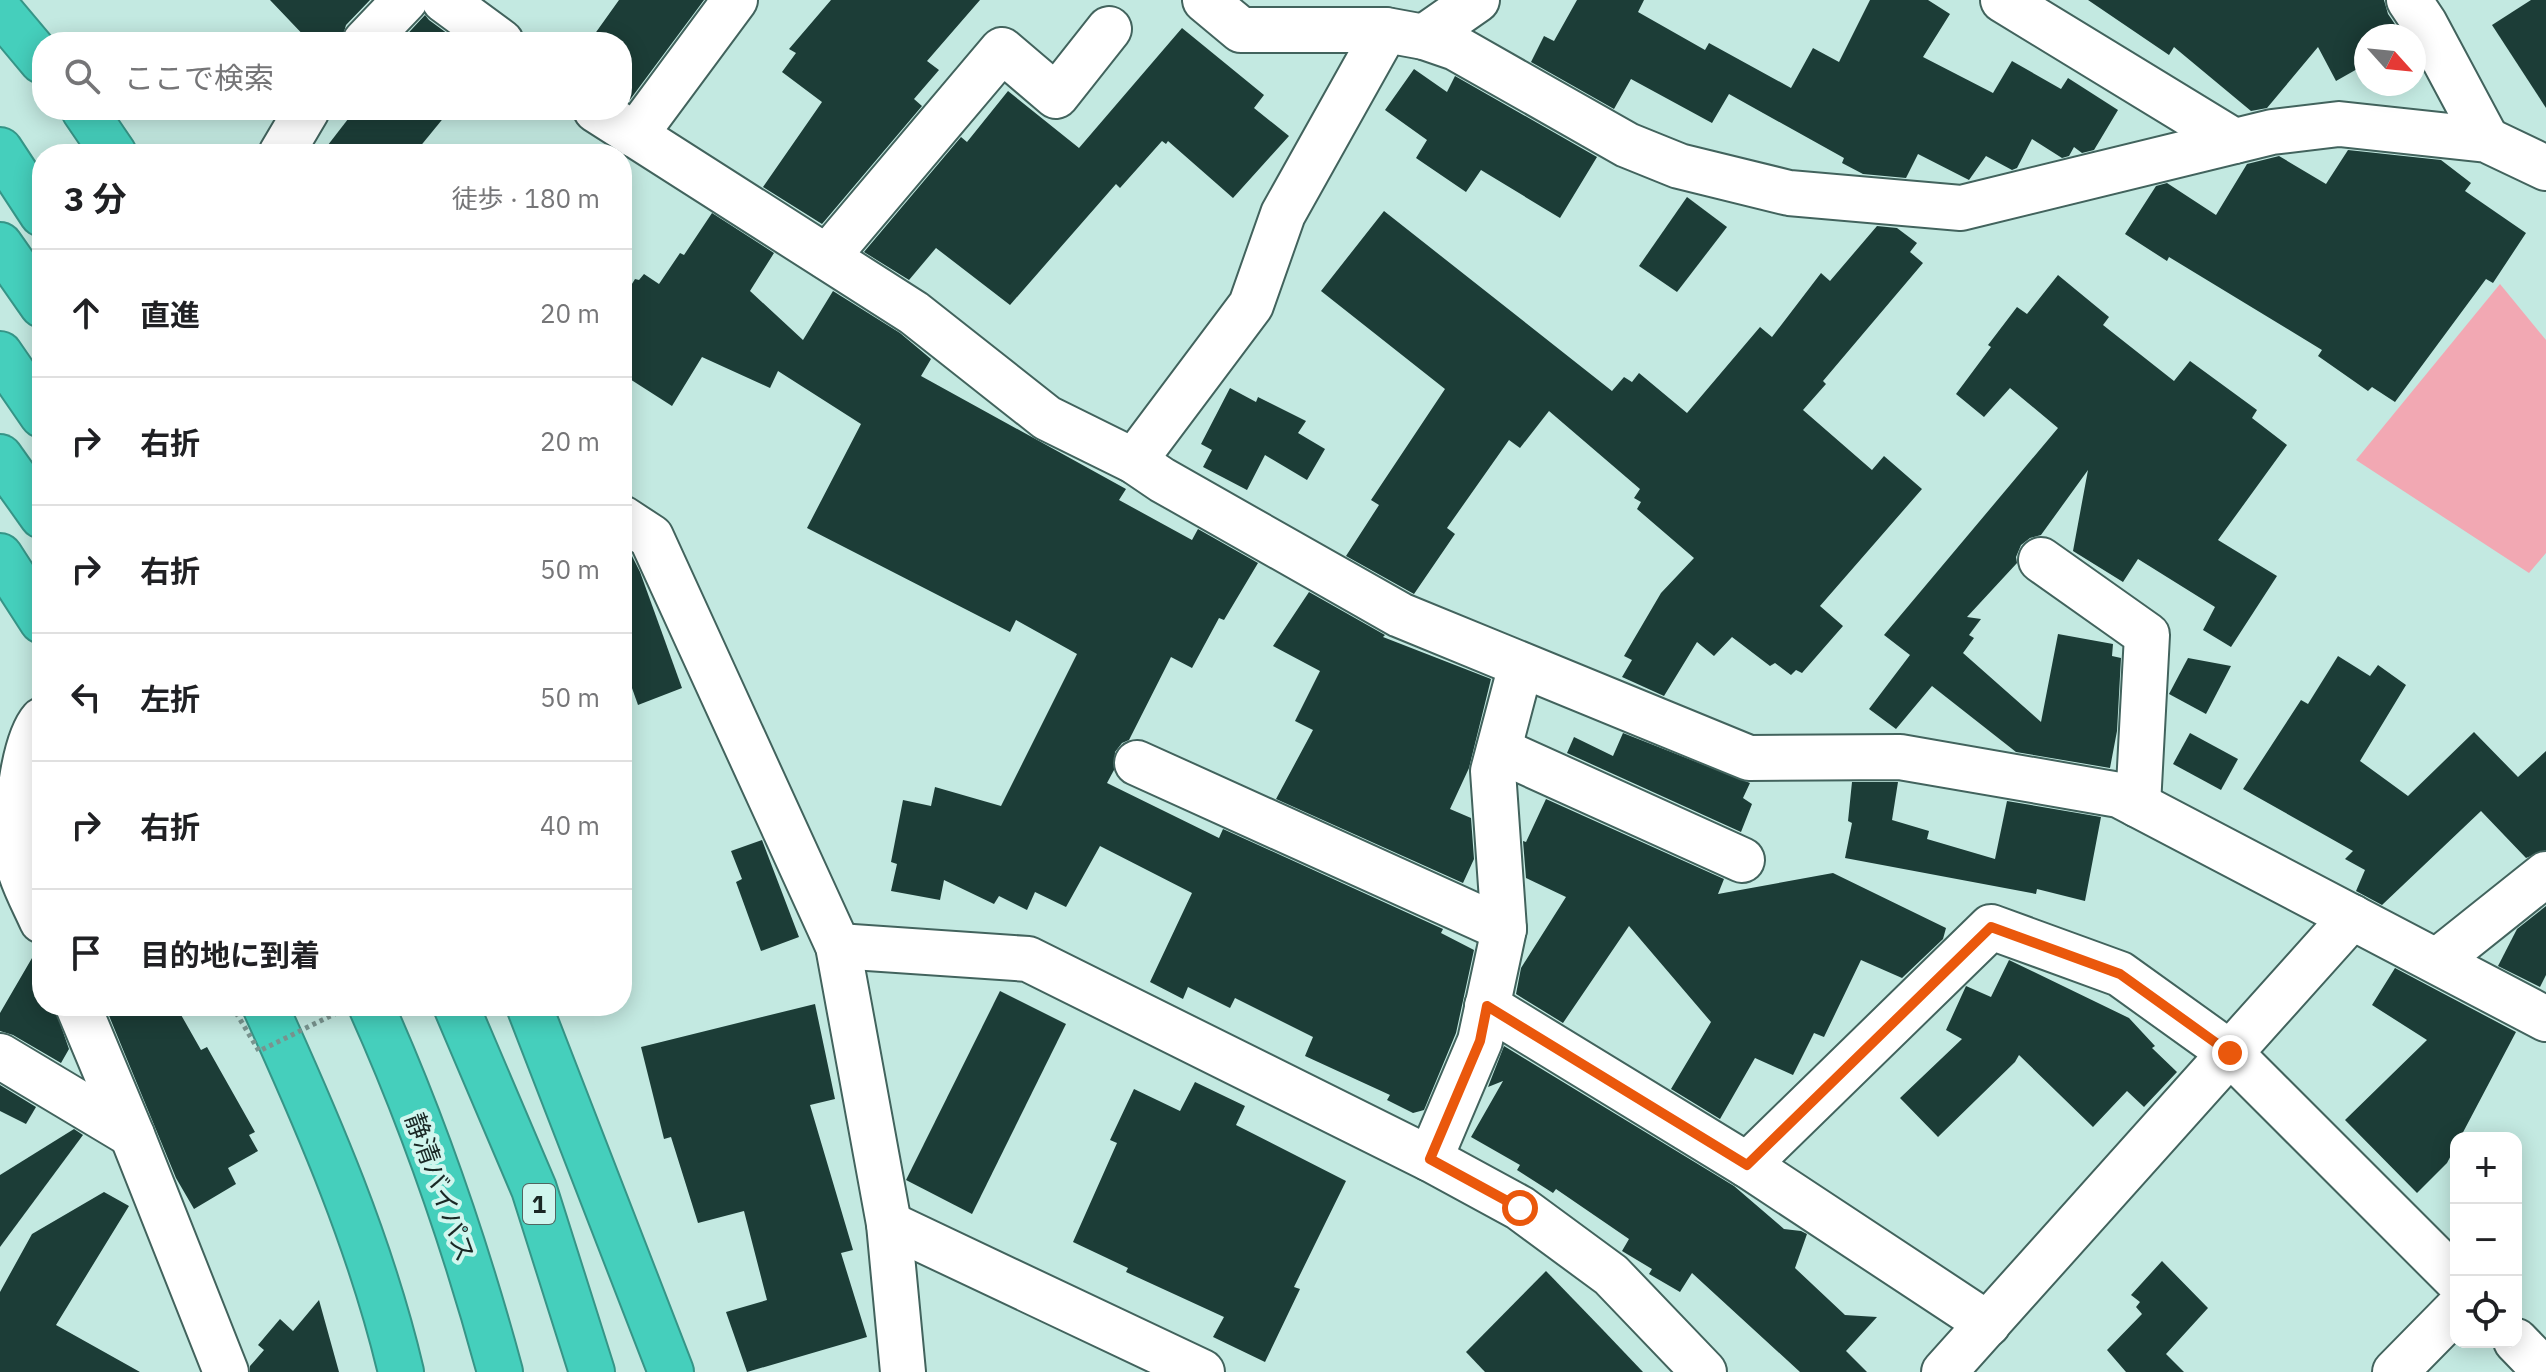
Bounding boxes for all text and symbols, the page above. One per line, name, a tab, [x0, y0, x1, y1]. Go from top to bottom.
north arrow	[2354, 24, 2426, 96]
search box	[32, 32, 632, 120]
icon: search	[60, 54, 104, 98]
text: ここで検索	[124, 58, 274, 97]
text: 3 分	[64, 176, 126, 220]
text: 徒歩 · 180 m	[452, 181, 600, 215]
icon: ahead	[64, 291, 108, 335]
text: 直進	[140, 295, 200, 334]
text: 20 m	[540, 296, 600, 330]
icon: right	[64, 419, 108, 463]
text: 右折	[140, 423, 200, 462]
text: 20 m	[540, 424, 600, 458]
icon: right	[64, 547, 108, 591]
text: 右折	[140, 551, 200, 590]
text: 50 m	[540, 552, 600, 586]
icon: left	[64, 675, 108, 719]
text: 左折	[140, 679, 200, 718]
text: 50 m	[540, 680, 600, 714]
icon: right	[64, 803, 108, 847]
text: 右折	[140, 807, 200, 846]
text: 40 m	[540, 808, 600, 842]
icon: arrive	[64, 931, 108, 975]
text: 目的地に到着	[140, 935, 320, 974]
route end	[2212, 1035, 2248, 1071]
street label: 静清バイパス	[398, 1108, 484, 1266]
map controls	[2450, 1132, 2522, 1348]
button: +	[2450, 1132, 2522, 1204]
road number: 1	[523, 1184, 555, 1224]
route start	[1502, 1190, 1538, 1226]
button: −	[2450, 1204, 2522, 1276]
button: locate	[2450, 1276, 2522, 1348]

